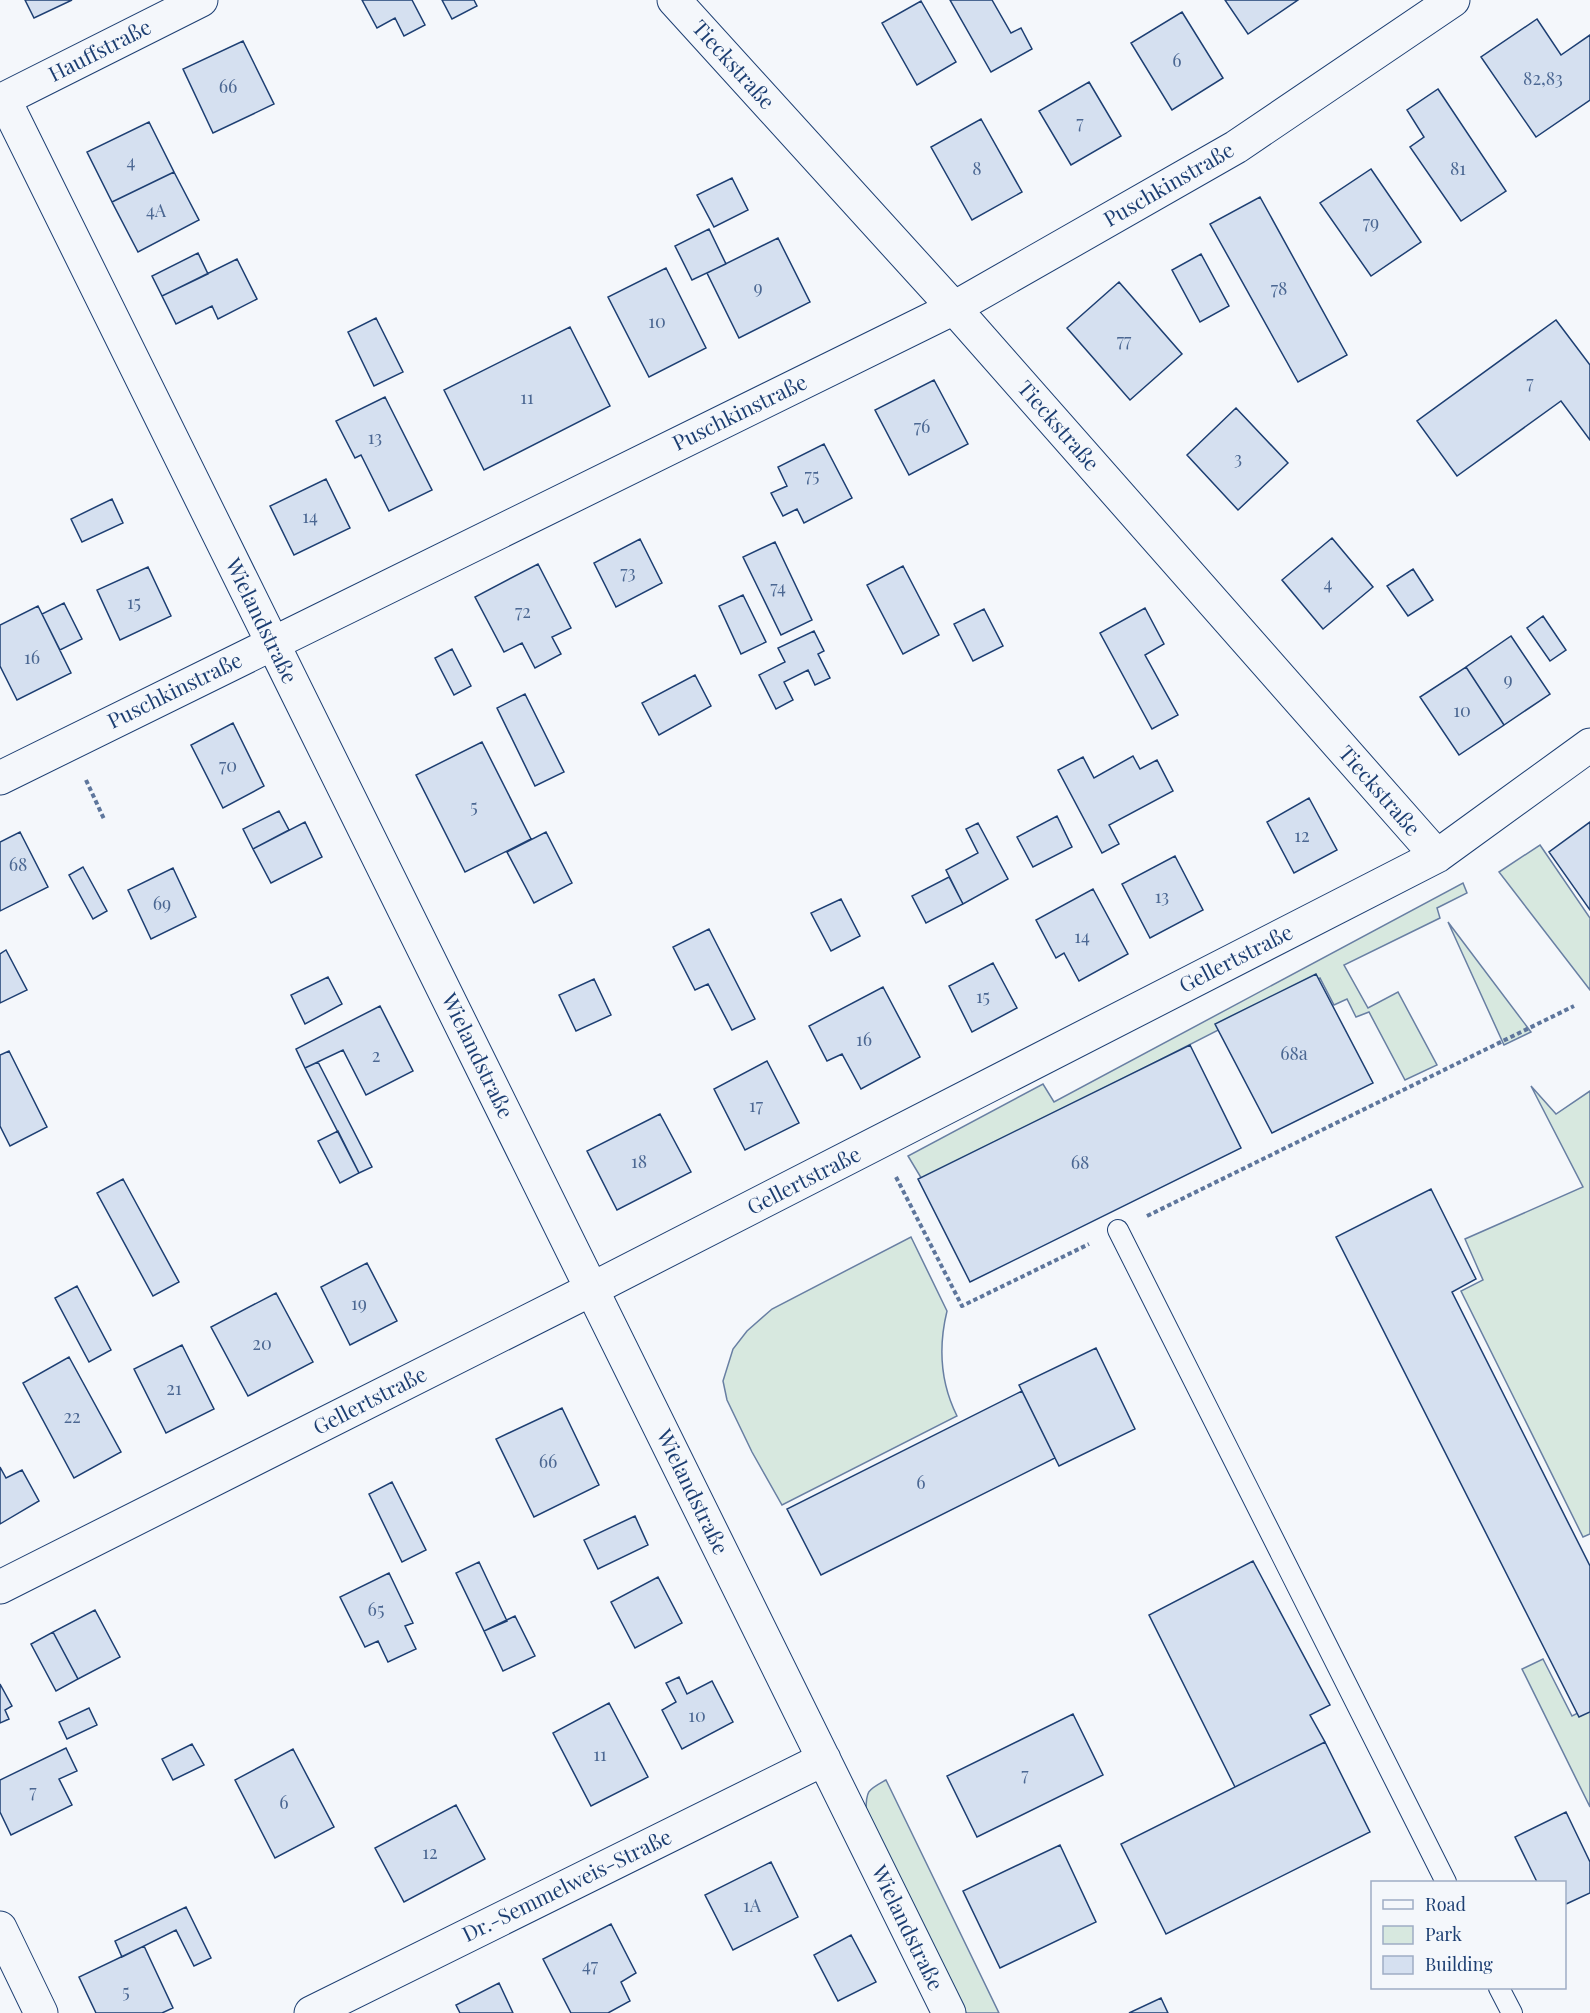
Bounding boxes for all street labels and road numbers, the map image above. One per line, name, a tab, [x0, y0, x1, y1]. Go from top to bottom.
street label: Hauffstraße	[43, 11, 155, 87]
street label: Tieckstraße	[687, 13, 782, 114]
street label: Puschkinstraße	[1098, 135, 1238, 232]
street label: Puschkinstraße	[667, 367, 811, 456]
street label: Tieckstraße	[1013, 374, 1107, 476]
street label: Wielandstraße	[220, 552, 305, 687]
street label: Puschkinstraße	[102, 645, 246, 734]
street label: Tieckstraße	[1334, 739, 1428, 841]
street label: Gellertstraße	[1173, 917, 1297, 998]
street label: Wielandstraße	[436, 987, 521, 1122]
street label: Gellertstraße	[741, 1139, 865, 1220]
street label: Gellertstraße	[307, 1359, 431, 1440]
street label: Wielandstraße	[651, 1423, 736, 1558]
street label: Dr.-Semmelweis-Straße	[457, 1821, 675, 1947]
street label: Wielandstraße	[866, 1859, 951, 1994]

